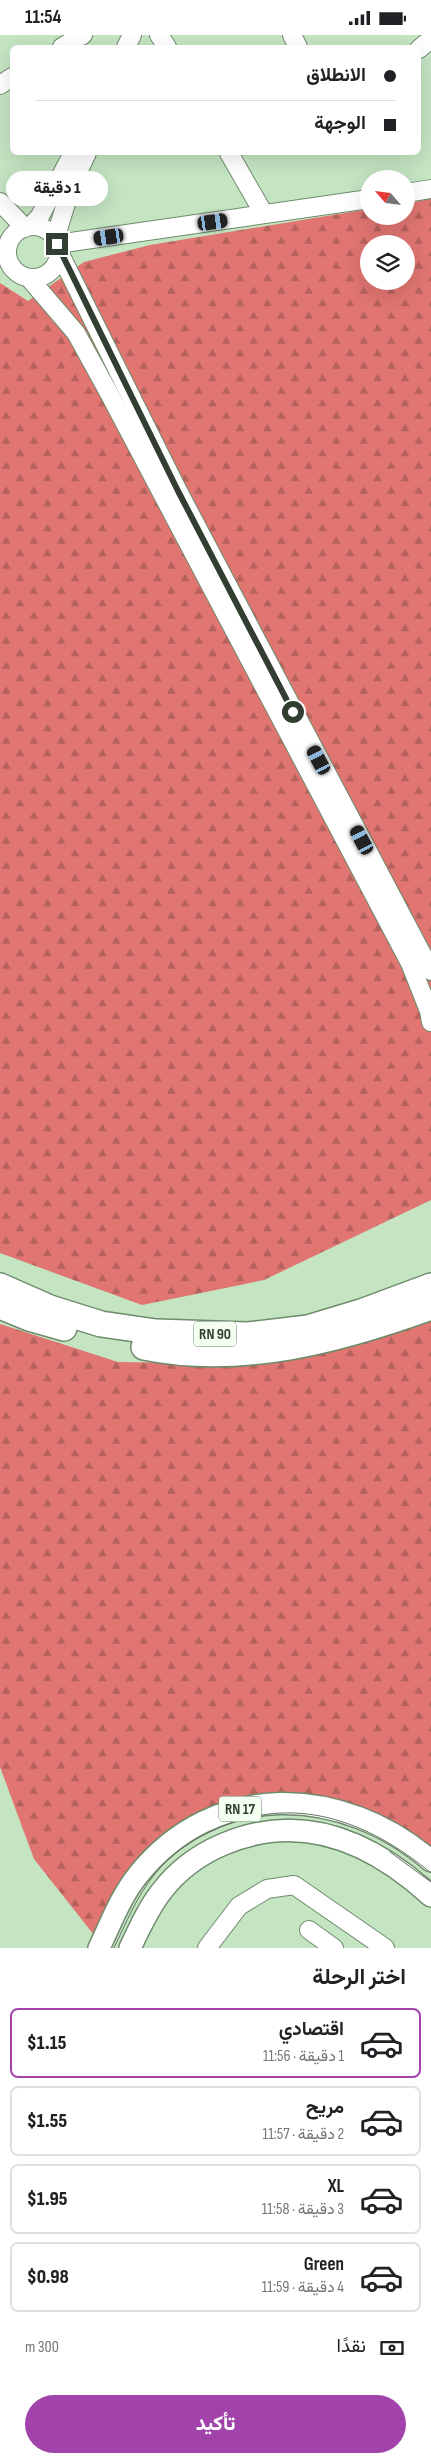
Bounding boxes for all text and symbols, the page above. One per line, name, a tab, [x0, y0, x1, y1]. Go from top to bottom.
text: 11:54	[25, 6, 61, 29]
text: الانطلاق	[306, 64, 366, 87]
text: الوجهة	[314, 112, 366, 135]
north arrow	[360, 170, 415, 225]
map controls	[360, 170, 415, 290]
callout: 1 دقيقة	[6, 171, 108, 207]
text: 1 دقيقة	[34, 179, 80, 198]
car	[197, 212, 228, 232]
car	[93, 227, 124, 247]
route end	[46, 233, 68, 255]
button: layers	[360, 235, 415, 290]
route start	[282, 701, 304, 723]
car	[305, 743, 332, 777]
car	[348, 823, 375, 857]
road number: RN 90	[194, 1321, 236, 1347]
road number: RN 17	[219, 1797, 261, 1821]
text: اختر الرحلة	[312, 1964, 406, 1991]
text: اقتصادي	[279, 2018, 344, 2041]
icon: car	[359, 2021, 404, 2066]
text: $1.15	[27, 2032, 66, 2055]
text: 1 دقيقة · 11:56	[263, 2047, 344, 2066]
text: مريح	[306, 2096, 344, 2119]
icon: car	[359, 2099, 404, 2144]
text: $1.55	[27, 2110, 67, 2133]
text: 2 دقيقة · 11:57	[263, 2125, 344, 2144]
text: XL	[328, 2175, 344, 2198]
icon: car	[359, 2177, 404, 2222]
text: $1.95	[27, 2188, 67, 2211]
text: 3 دقيقة · 11:58	[262, 2200, 344, 2219]
text: Green	[304, 2253, 344, 2276]
icon: car	[359, 2255, 404, 2300]
text: $0.98	[27, 2266, 69, 2289]
text: 4 دقيقة · 11:59	[262, 2278, 344, 2297]
icon: cash	[378, 2334, 406, 2362]
text: نقدًا	[337, 2335, 366, 2358]
text: 300 m	[25, 2338, 59, 2357]
button: تأكيد	[25, 2395, 406, 2453]

